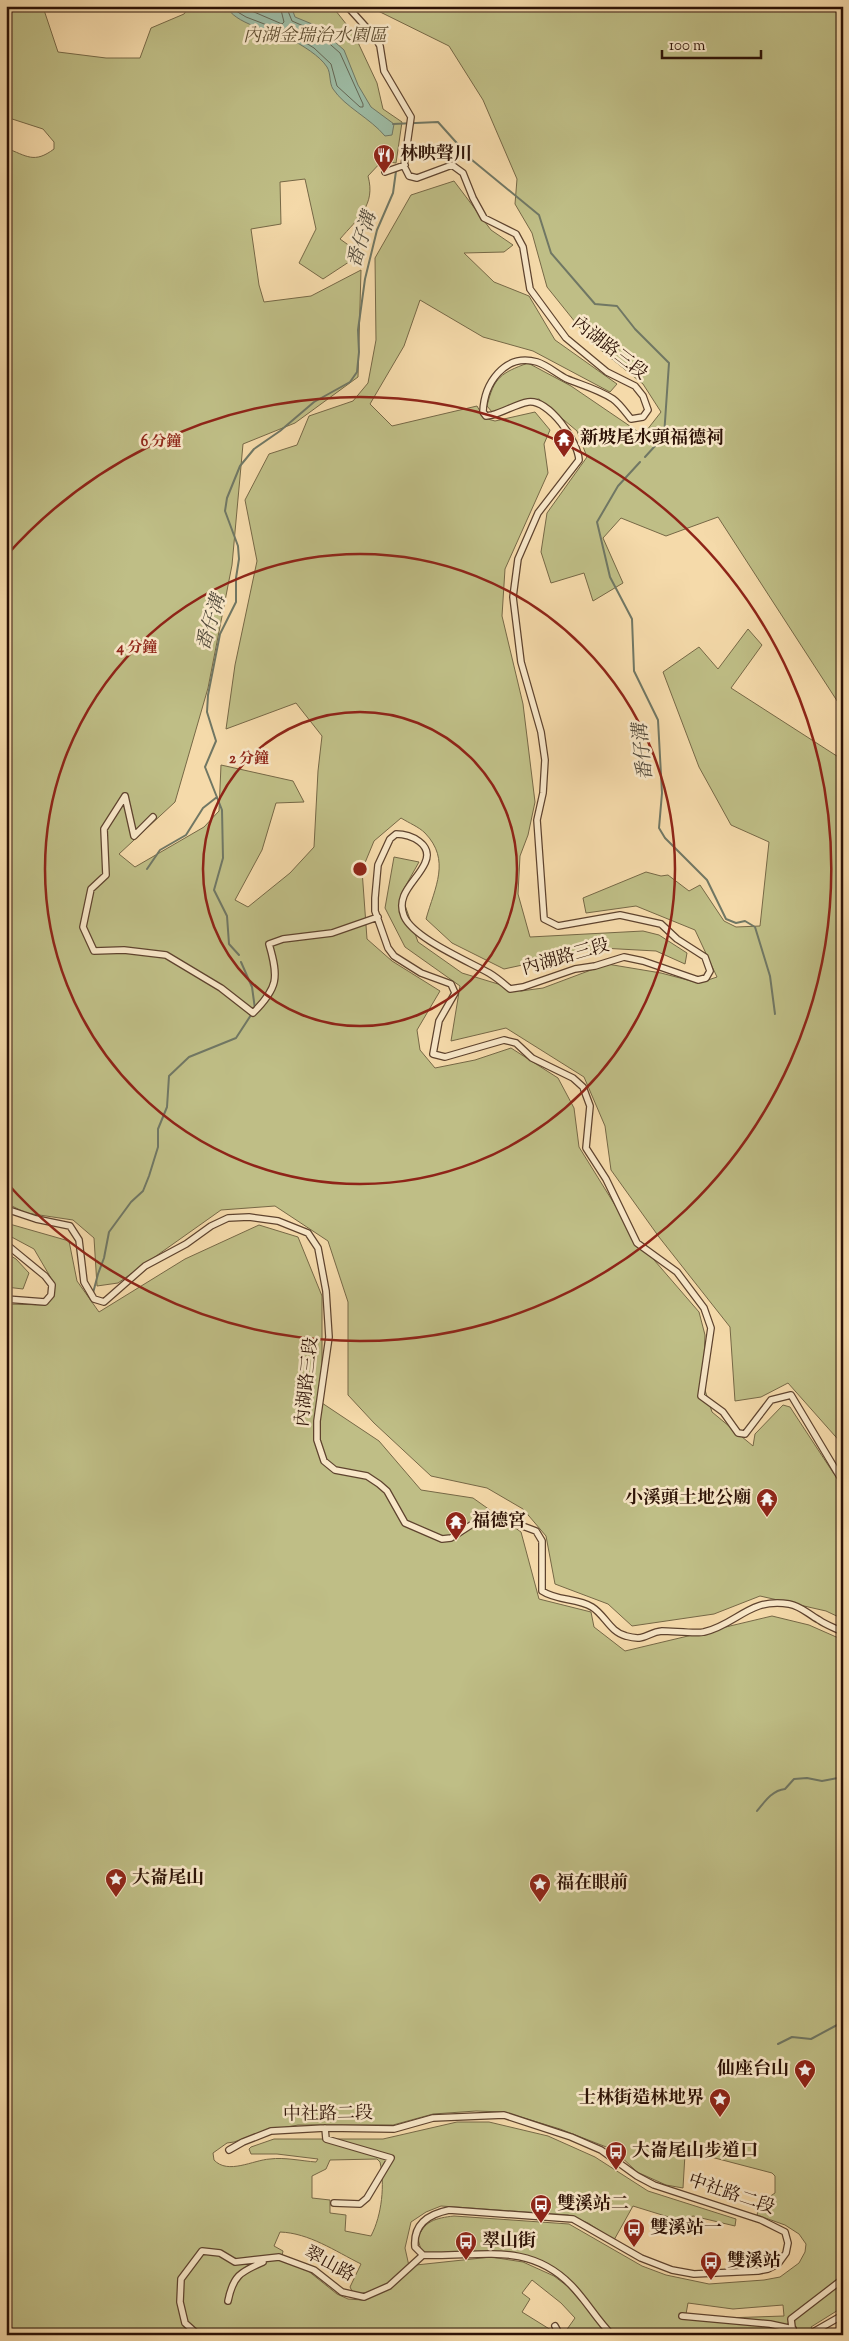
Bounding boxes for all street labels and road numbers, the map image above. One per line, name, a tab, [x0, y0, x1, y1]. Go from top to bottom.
street label: 內湖路三段	[566, 311, 652, 387]
street label: 內湖路三段	[519, 933, 613, 983]
street label: 內湖路三段	[290, 1336, 326, 1428]
street label: 中社路二段	[283, 2101, 373, 2129]
street label: 中社路二段	[684, 2168, 778, 2222]
street label: 翠山路	[299, 2241, 359, 2289]

